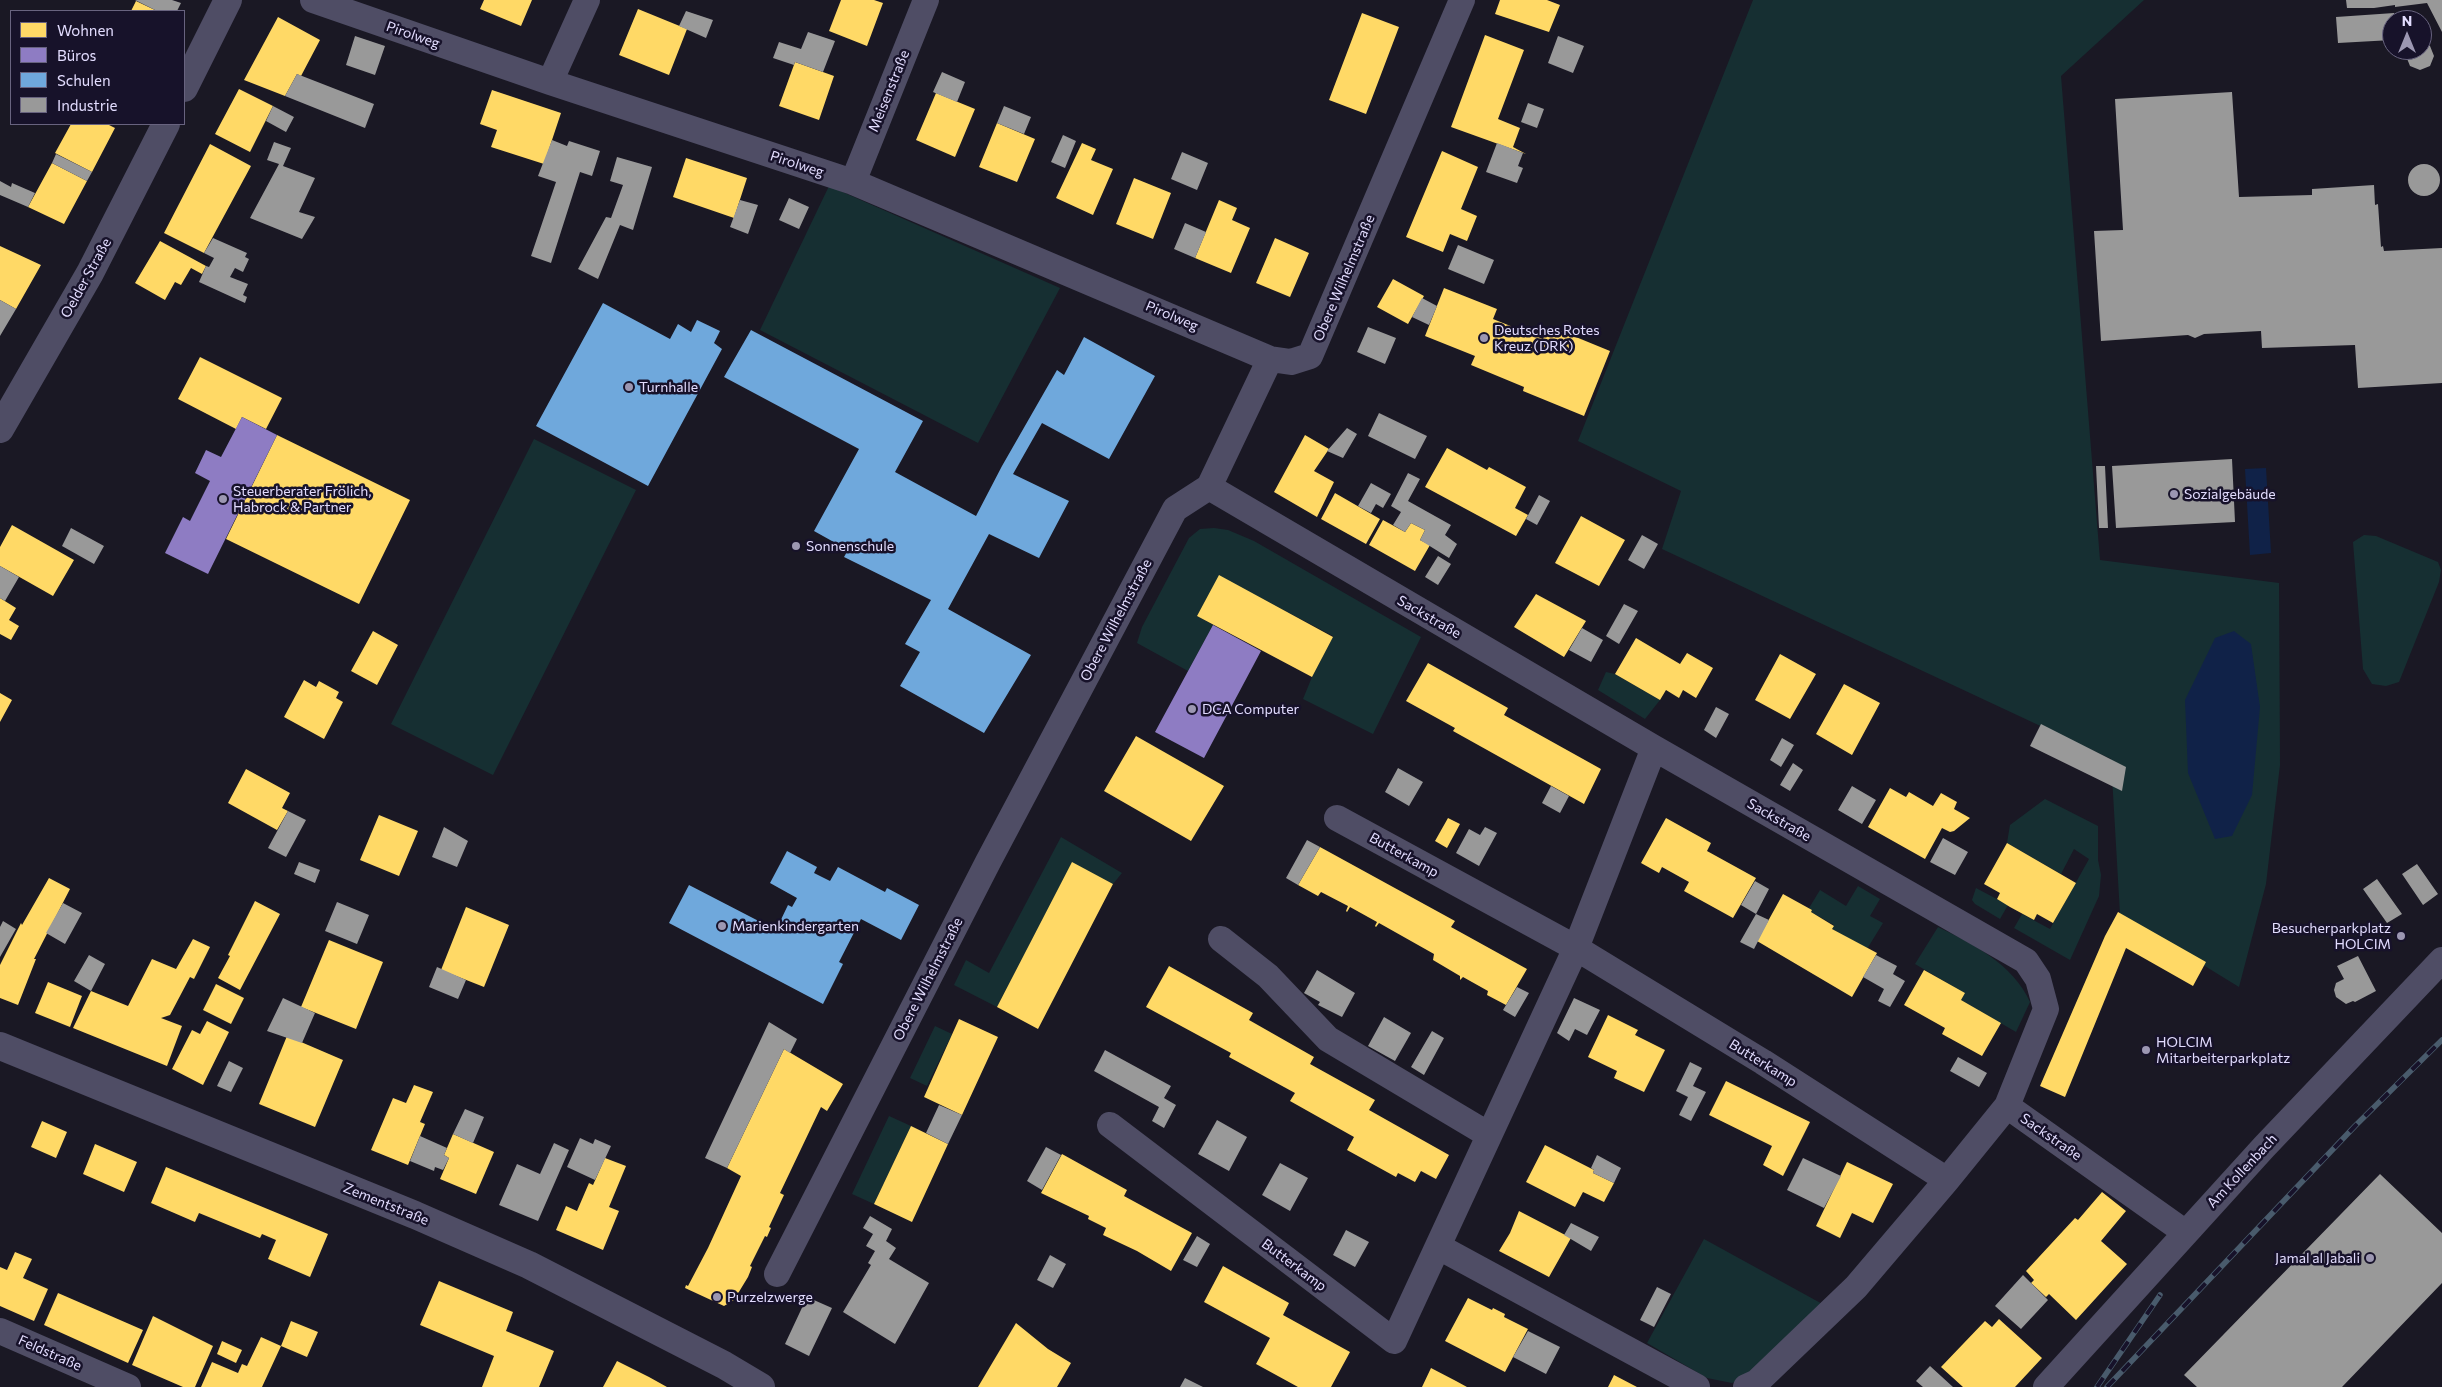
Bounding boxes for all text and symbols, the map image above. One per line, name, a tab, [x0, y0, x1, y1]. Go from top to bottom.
legend	[10, 10, 185, 125]
north arrow	[2382, 10, 2432, 60]
text: N	[2402, 12, 2412, 29]
street label: Pirolweg	[384, 18, 442, 52]
text: Wohnen	[57, 21, 114, 39]
text: Büros	[57, 46, 96, 64]
street label: Meisenstraße	[865, 48, 913, 134]
text: Schulen	[57, 71, 111, 89]
text: Industrie	[57, 96, 118, 114]
street label: Pirolweg	[768, 147, 826, 181]
street label: Obere Wilhelmstraße	[1310, 212, 1378, 344]
street label: Oelder Straße	[57, 235, 115, 321]
street label: Pirolweg	[1143, 297, 1201, 335]
place label: Deutsches Rotes Kreuz (DRK)	[1494, 322, 1600, 354]
marker: Deutsches Rotes Kreuz (DRK)	[1478, 332, 1490, 344]
place label: Turnhalle	[639, 379, 698, 395]
marker: Turnhalle	[623, 381, 635, 393]
place label: Steuerberater Frölich, Habrock & Partner	[233, 483, 371, 516]
place label: Sozialgebäude	[2184, 486, 2276, 502]
marker: Sozialgebäude	[2168, 488, 2180, 500]
marker: Steuerberater Frölich, Habrock & Partner	[217, 493, 229, 505]
place label: Sonnenschule	[806, 538, 894, 554]
marker: Sonnenschule	[790, 540, 802, 552]
street label: Obere Wilhelmstraße	[1077, 556, 1155, 684]
street label: Sackstraße	[1394, 592, 1464, 642]
place label: DCA Computer	[1202, 701, 1299, 717]
marker: DCA Computer	[1186, 703, 1198, 715]
street label: Sackstraße	[1744, 795, 1814, 845]
street label: Butterkamp	[1366, 829, 1442, 881]
street label: Obere Wilhelmstraße	[890, 915, 966, 1043]
place label: Marienkindergarten	[732, 918, 859, 934]
marker: Marienkindergarten	[716, 920, 728, 932]
place label: Besucherparkplatz HOLCIM	[2272, 920, 2391, 952]
marker: Besucherparkplatz HOLCIM	[2395, 930, 2407, 942]
place label: HOLCIM Mitarbeiterparkplatz	[2156, 1034, 2290, 1066]
street label: Butterkamp	[1726, 1036, 1800, 1090]
marker: HOLCIM Mitarbeiterparkplatz	[2140, 1044, 2152, 1056]
street label: Sackstraße	[2017, 1110, 2085, 1164]
street label: Am Kollenbach	[2204, 1131, 2280, 1211]
street label: Zementstraße	[341, 1179, 431, 1229]
street label: Butterkamp	[1258, 1235, 1330, 1295]
place label: Jamal al Jabali	[2275, 1250, 2360, 1266]
marker: Jamal al Jabali	[2364, 1252, 2376, 1264]
place label: Purzelzwerge	[727, 1289, 813, 1305]
marker: Purzelzwerge	[711, 1291, 723, 1303]
street label: Feldstraße	[16, 1332, 84, 1374]

